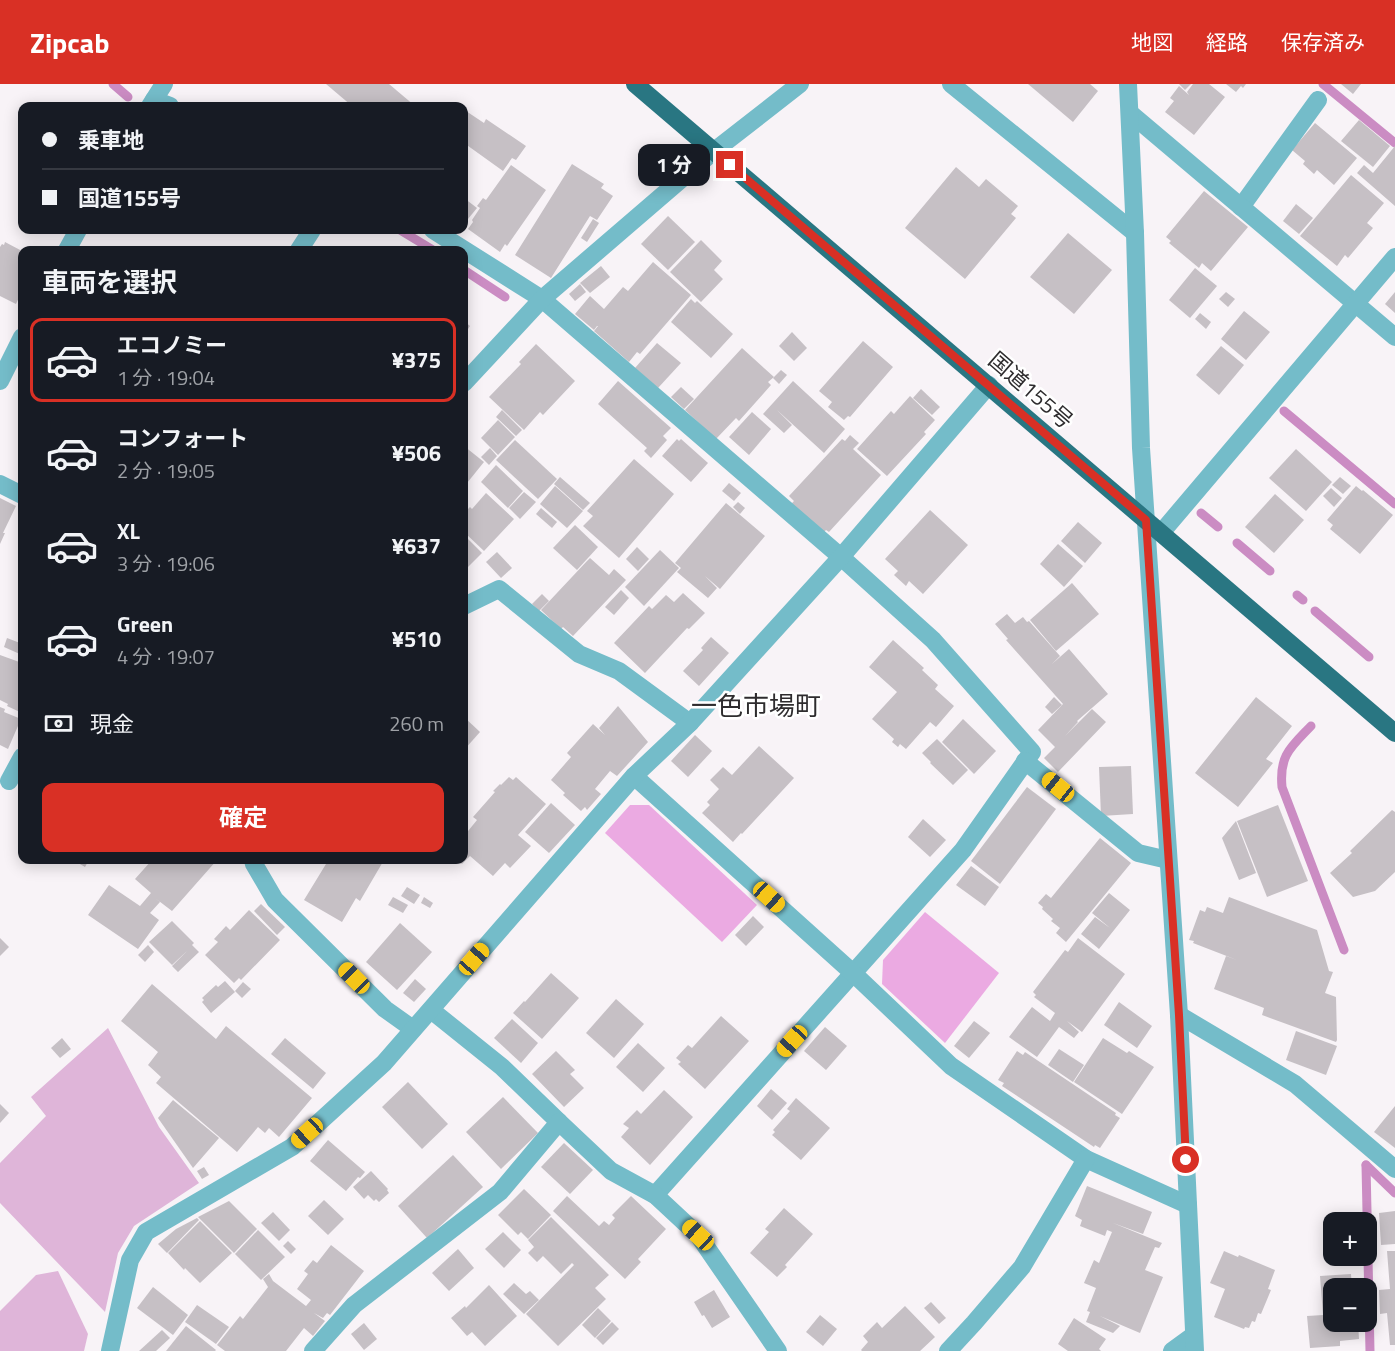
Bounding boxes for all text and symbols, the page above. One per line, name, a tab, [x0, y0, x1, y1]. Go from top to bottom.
text: Zipcab	[30, 21, 109, 64]
text: 地図	[1131, 26, 1173, 58]
text: 経路	[1206, 26, 1248, 58]
text: 保存済み	[1281, 26, 1365, 58]
text: 乗車地	[78, 123, 144, 157]
callout: 1 分	[637, 144, 709, 186]
text: 1 分	[656, 149, 692, 180]
route end	[716, 151, 743, 178]
text: 国道155号	[78, 181, 181, 215]
text: 車両を選択	[42, 261, 177, 302]
text: エコノミー	[117, 328, 227, 362]
icon: car	[45, 333, 99, 387]
text: ¥375	[392, 343, 441, 377]
street label: 国道155号	[981, 343, 1081, 437]
text: 1 分 · 19:04	[117, 362, 215, 393]
text: コンフォート	[117, 421, 248, 455]
icon: car	[45, 426, 99, 480]
text: ¥506	[392, 436, 441, 470]
text: 2 分 · 19:05	[117, 455, 215, 486]
text: XL	[117, 514, 140, 548]
icon: car	[45, 519, 99, 573]
text: ¥637	[392, 529, 441, 563]
text: 3 分 · 19:06	[117, 548, 215, 579]
text: Green	[117, 607, 173, 641]
icon: car	[45, 612, 99, 666]
text: ¥510	[392, 622, 441, 656]
text: 4 分 · 19:07	[117, 641, 215, 672]
district label: 一色市場町	[691, 686, 821, 725]
icon: cash	[42, 707, 75, 740]
text: 現金	[90, 707, 134, 741]
text: 260 m	[389, 708, 444, 739]
car	[1038, 769, 1078, 805]
button: 確定	[42, 783, 444, 852]
car	[750, 878, 788, 916]
car	[455, 940, 493, 978]
car	[335, 959, 373, 997]
car	[773, 1022, 811, 1060]
car	[288, 1114, 326, 1152]
route start	[1172, 1146, 1199, 1173]
map controls	[1323, 1212, 1377, 1332]
button: +	[1323, 1212, 1377, 1266]
car	[679, 1216, 717, 1254]
button: −	[1323, 1278, 1377, 1332]

